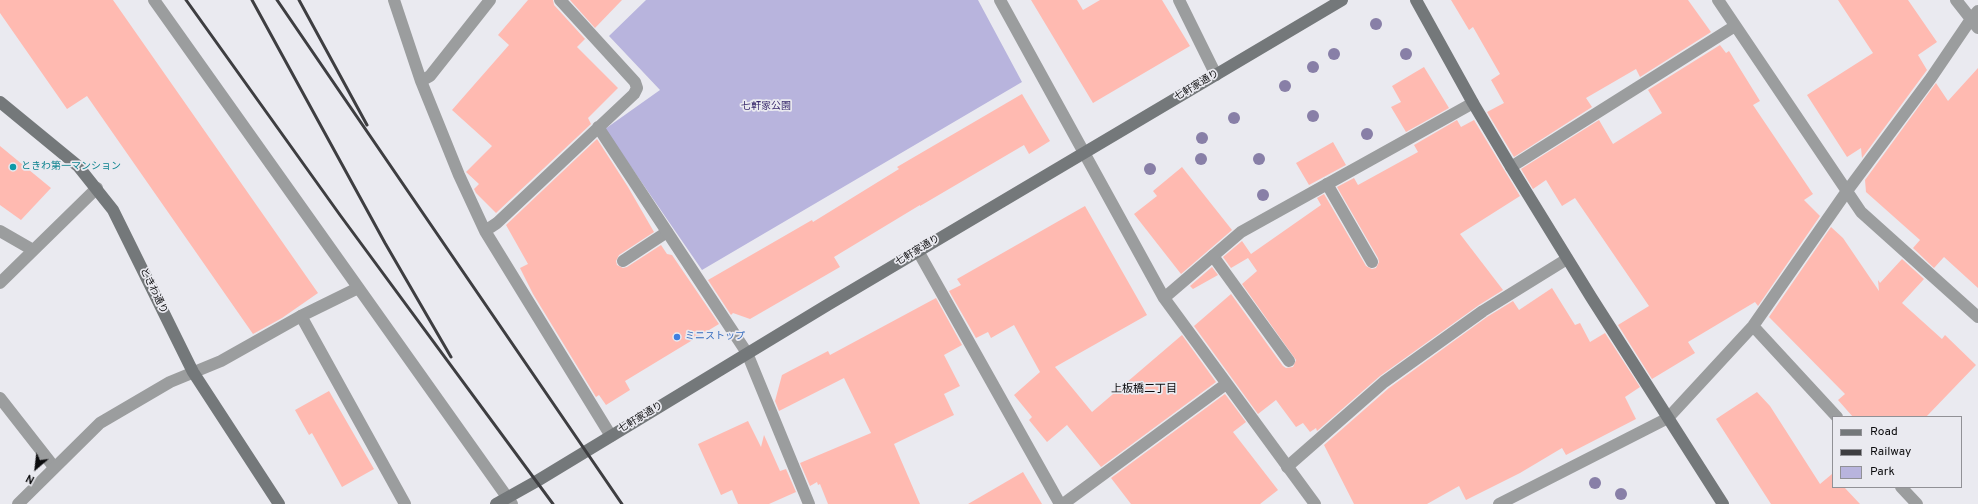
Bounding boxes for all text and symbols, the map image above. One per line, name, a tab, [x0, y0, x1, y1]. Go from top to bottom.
street label: 七軒家通り	[1172, 68, 1222, 104]
park label: 七軒家公園	[741, 101, 791, 113]
place label: ときわ第一マンション	[21, 161, 121, 173]
marker: ときわ第一マンション	[8, 162, 18, 172]
street label: 七軒家通り	[893, 233, 943, 269]
street label: ときわ通り	[137, 266, 169, 316]
place label: ミニストップ	[685, 331, 745, 343]
marker: ミニストップ	[672, 332, 682, 342]
district label: 上板橋二丁目	[1111, 383, 1177, 397]
street label: 七軒家通り	[616, 400, 666, 436]
legend	[1832, 416, 1962, 488]
text: Road	[1870, 424, 1898, 440]
text: Railway	[1870, 444, 1911, 460]
north arrow	[16, 448, 56, 488]
text: Park	[1870, 464, 1895, 480]
text: N	[24, 471, 37, 487]

